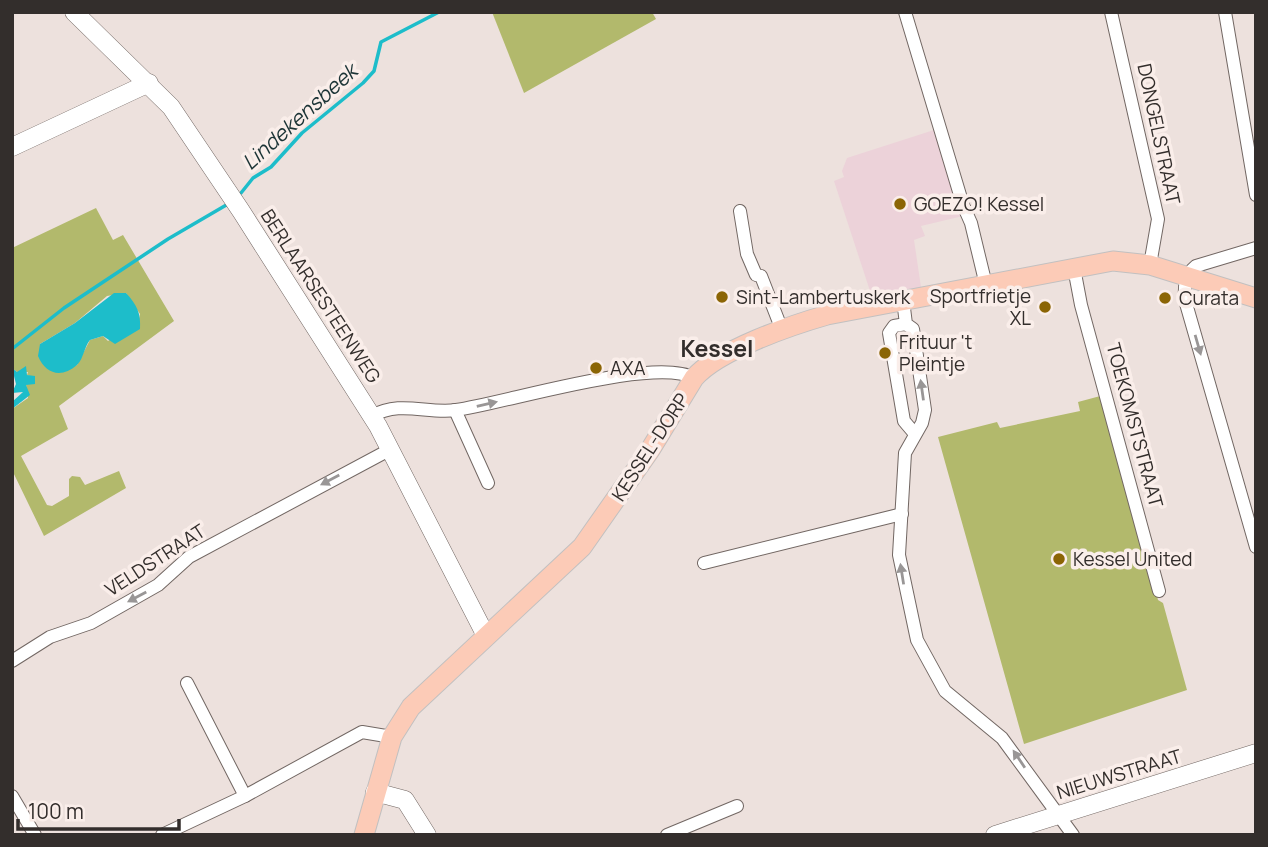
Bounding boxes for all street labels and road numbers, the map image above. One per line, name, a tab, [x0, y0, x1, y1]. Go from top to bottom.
street label: DONGELSTRAAT	[1131, 61, 1187, 207]
street label: BERLAARSESTEENWEG	[255, 204, 387, 388]
street label: TOEKOMSTSTRAAT	[1101, 340, 1170, 511]
street label: KESSEL-DORP	[605, 388, 695, 506]
street label: VELDSTRAAT	[100, 517, 211, 602]
street label: NIEUWSTRAAT	[1054, 743, 1185, 805]

